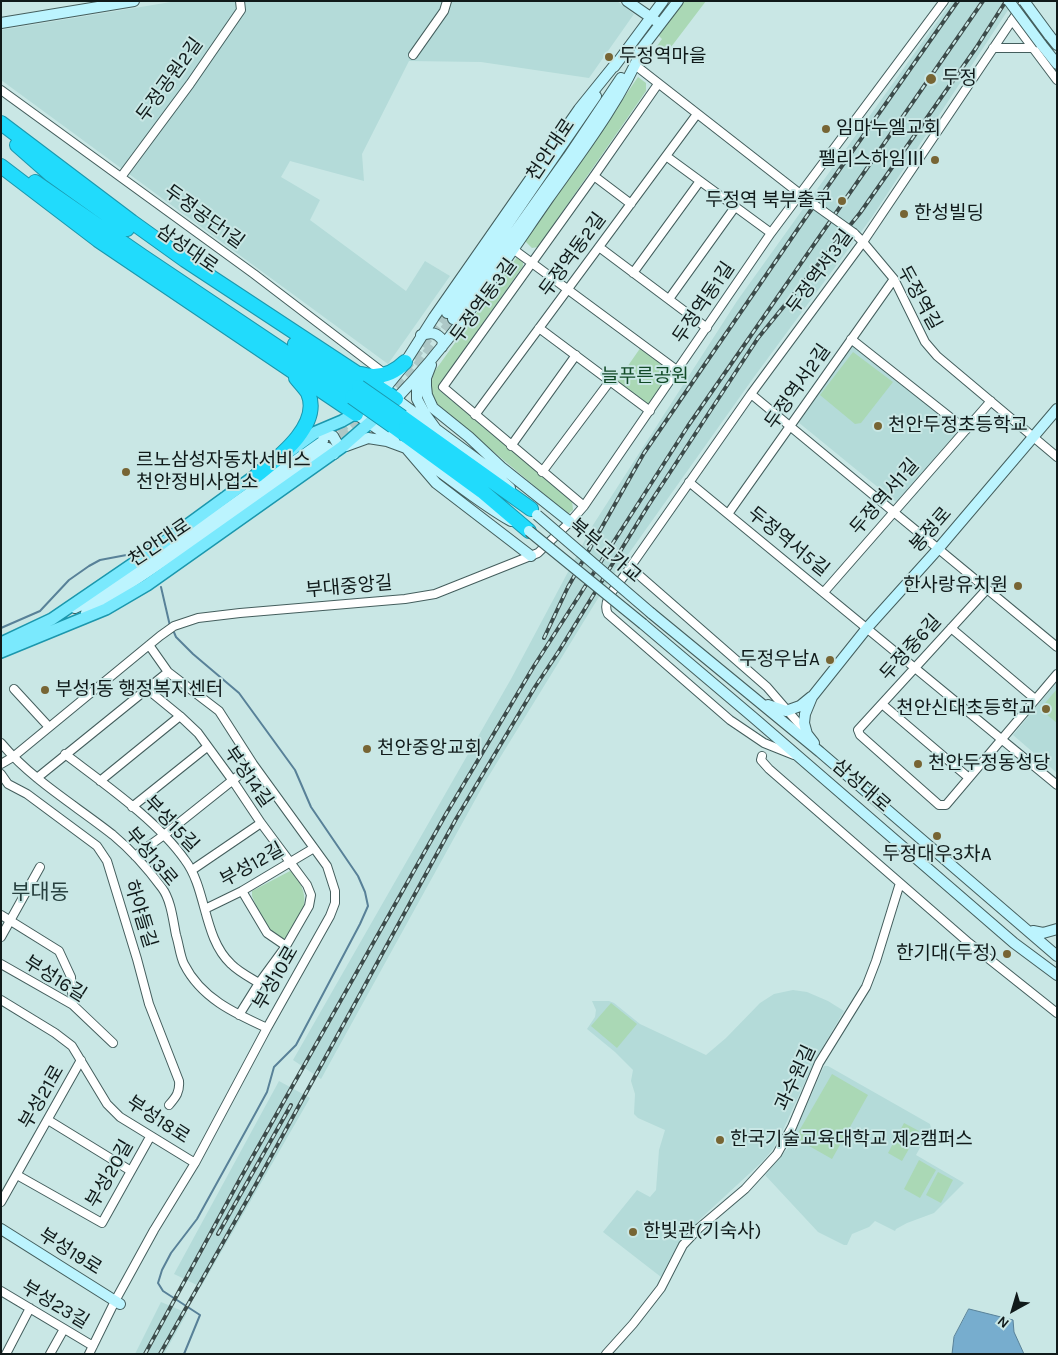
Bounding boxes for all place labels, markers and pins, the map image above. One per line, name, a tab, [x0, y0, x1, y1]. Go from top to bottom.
place label: 두정역마을	[619, 46, 706, 68]
marker: 두정역마을	[603, 51, 615, 63]
place label: 두정	[942, 68, 977, 90]
marker: 두정	[924, 72, 938, 86]
place label: 임마누엘교회	[836, 118, 941, 140]
marker: 임마누엘교회	[820, 123, 832, 135]
place label: 펠리스하임Ⅲ	[819, 149, 925, 171]
marker: 펠리스하임Ⅲ	[929, 154, 941, 166]
place label: 두정역 북부출구	[705, 190, 832, 212]
marker: 두정역 북부출구	[836, 195, 848, 207]
place label: 한성빌딩	[914, 203, 984, 225]
marker: 한성빌딩	[898, 208, 910, 220]
place label: 천안두정초등학교	[888, 415, 1028, 437]
marker: 천안두정초등학교	[872, 420, 884, 432]
place label: 르노삼성자동차서비스 천안정비사업소	[136, 450, 311, 494]
marker: 르노삼성자동차서비스 천안정비사업소	[120, 466, 132, 478]
place label: 한사랑유치원	[903, 575, 1008, 597]
marker: 한사랑유치원	[1012, 580, 1024, 592]
place label: 두정우남A	[739, 649, 820, 671]
marker: 두정우남A	[824, 654, 836, 666]
place label: 부성1동 행정복지센터	[55, 679, 223, 701]
marker: 부성1동 행정복지센터	[39, 684, 51, 696]
place label: 천안신대초등학교	[896, 698, 1036, 720]
marker: 천안신대초등학교	[1040, 703, 1052, 715]
place label: 천안중앙교회	[377, 738, 482, 760]
marker: 천안중앙교회	[361, 743, 373, 755]
place label: 천안두정동성당	[928, 753, 1050, 775]
marker: 천안두정동성당	[912, 758, 924, 770]
marker: 두정대우3차A	[931, 830, 943, 842]
place label: 두정대우3차A	[882, 844, 992, 866]
place label: 한기대(두정)	[896, 943, 997, 965]
marker: 한기대(두정)	[1001, 948, 1013, 960]
place label: 한국기술교육대학교 제2캠퍼스	[730, 1129, 973, 1151]
marker: 한국기술교육대학교 제2캠퍼스	[714, 1134, 726, 1146]
place label: 한빛관(기숙사)	[643, 1221, 761, 1243]
marker: 한빛관(기숙사)	[627, 1226, 639, 1238]

